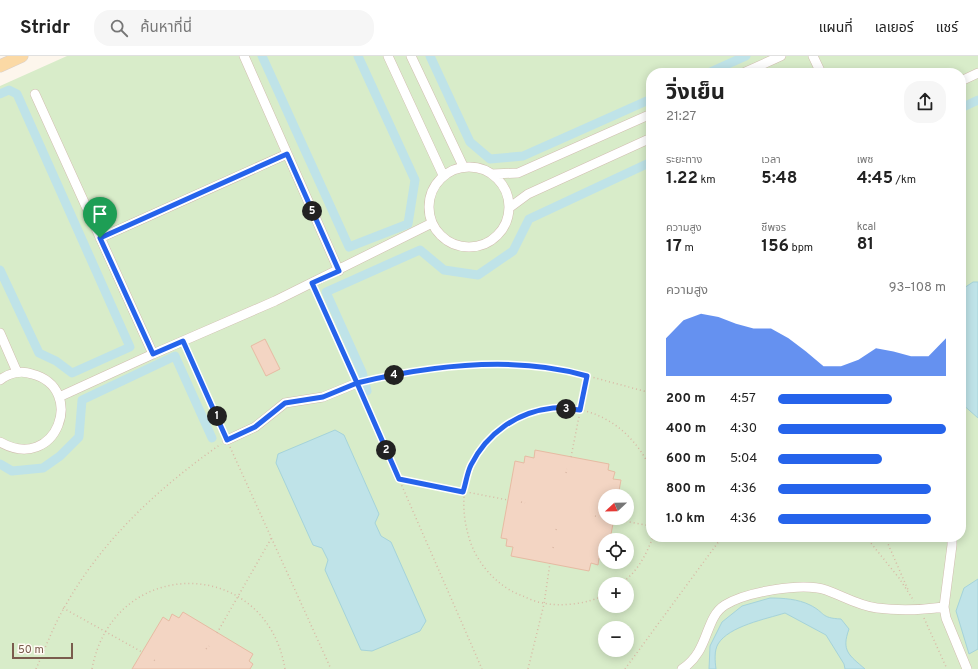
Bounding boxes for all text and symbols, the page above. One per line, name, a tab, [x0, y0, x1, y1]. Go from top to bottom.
search box	[94, 10, 374, 46]
text: Stridr	[20, 16, 70, 40]
icon: search	[108, 17, 130, 39]
text: ค้นหาที่นี่	[140, 19, 192, 38]
text: แผนที่	[819, 20, 853, 37]
text: เลเยอร์	[875, 20, 914, 37]
text: แชร์	[936, 20, 958, 37]
text: วิ่งเย็น	[666, 80, 725, 107]
button: share	[904, 81, 946, 123]
text: 21:27	[666, 109, 696, 125]
text: ระยะทาง	[666, 153, 702, 167]
text: เวลา	[761, 153, 781, 167]
text: เพซ	[857, 153, 873, 167]
text: 1.22	[666, 168, 698, 190]
text: 5:48	[761, 168, 797, 190]
text: 4:45	[857, 168, 893, 190]
text: km	[698, 173, 716, 187]
text: /km	[893, 173, 916, 187]
pin	[83, 197, 117, 238]
pin: 5	[302, 201, 322, 221]
icon: arrive	[89, 203, 111, 225]
text: 5	[309, 204, 315, 218]
text: kcal	[857, 220, 876, 234]
text: ความสูง	[666, 221, 702, 235]
text: ชีพจร	[761, 221, 786, 235]
text: 81	[857, 234, 874, 256]
text: 17	[666, 236, 682, 258]
text: 156	[761, 236, 789, 258]
text: m	[682, 241, 694, 255]
text: bpm	[789, 241, 813, 255]
text: 93–108 m	[889, 280, 946, 296]
text: ความสูง	[666, 283, 708, 299]
pin: 4	[384, 365, 404, 385]
text: 4	[390, 368, 398, 382]
text: 200 m	[666, 391, 706, 407]
text: 4:57	[730, 391, 756, 407]
pin: 3	[556, 399, 576, 419]
text: 3	[563, 402, 569, 416]
pin: 1	[207, 406, 227, 426]
text: 1	[215, 409, 219, 423]
text: 400 m	[666, 421, 706, 437]
text: 4:30	[730, 421, 757, 437]
pin: 2	[376, 440, 396, 460]
text: 2	[383, 443, 389, 457]
text: 600 m	[666, 451, 706, 467]
text: 5:04	[730, 451, 757, 467]
text: 800 m	[666, 481, 706, 497]
text: 4:36	[730, 481, 757, 497]
north arrow	[598, 489, 634, 525]
map controls	[598, 489, 634, 657]
text: 1.0 km	[666, 511, 705, 527]
text: 4:36	[730, 511, 757, 527]
button: locate	[598, 533, 634, 569]
button: +	[598, 577, 634, 613]
button: −	[598, 621, 634, 657]
scale bar	[12, 641, 73, 660]
text: 50 m	[18, 643, 44, 657]

